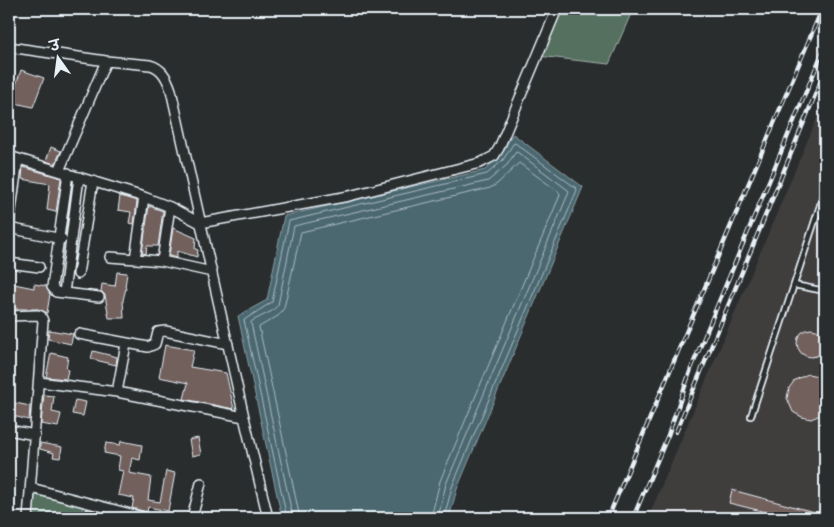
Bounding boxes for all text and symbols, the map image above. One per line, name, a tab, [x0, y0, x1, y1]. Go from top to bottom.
north arrow	[32, 32, 82, 82]
text: उ	[47, 38, 64, 58]

